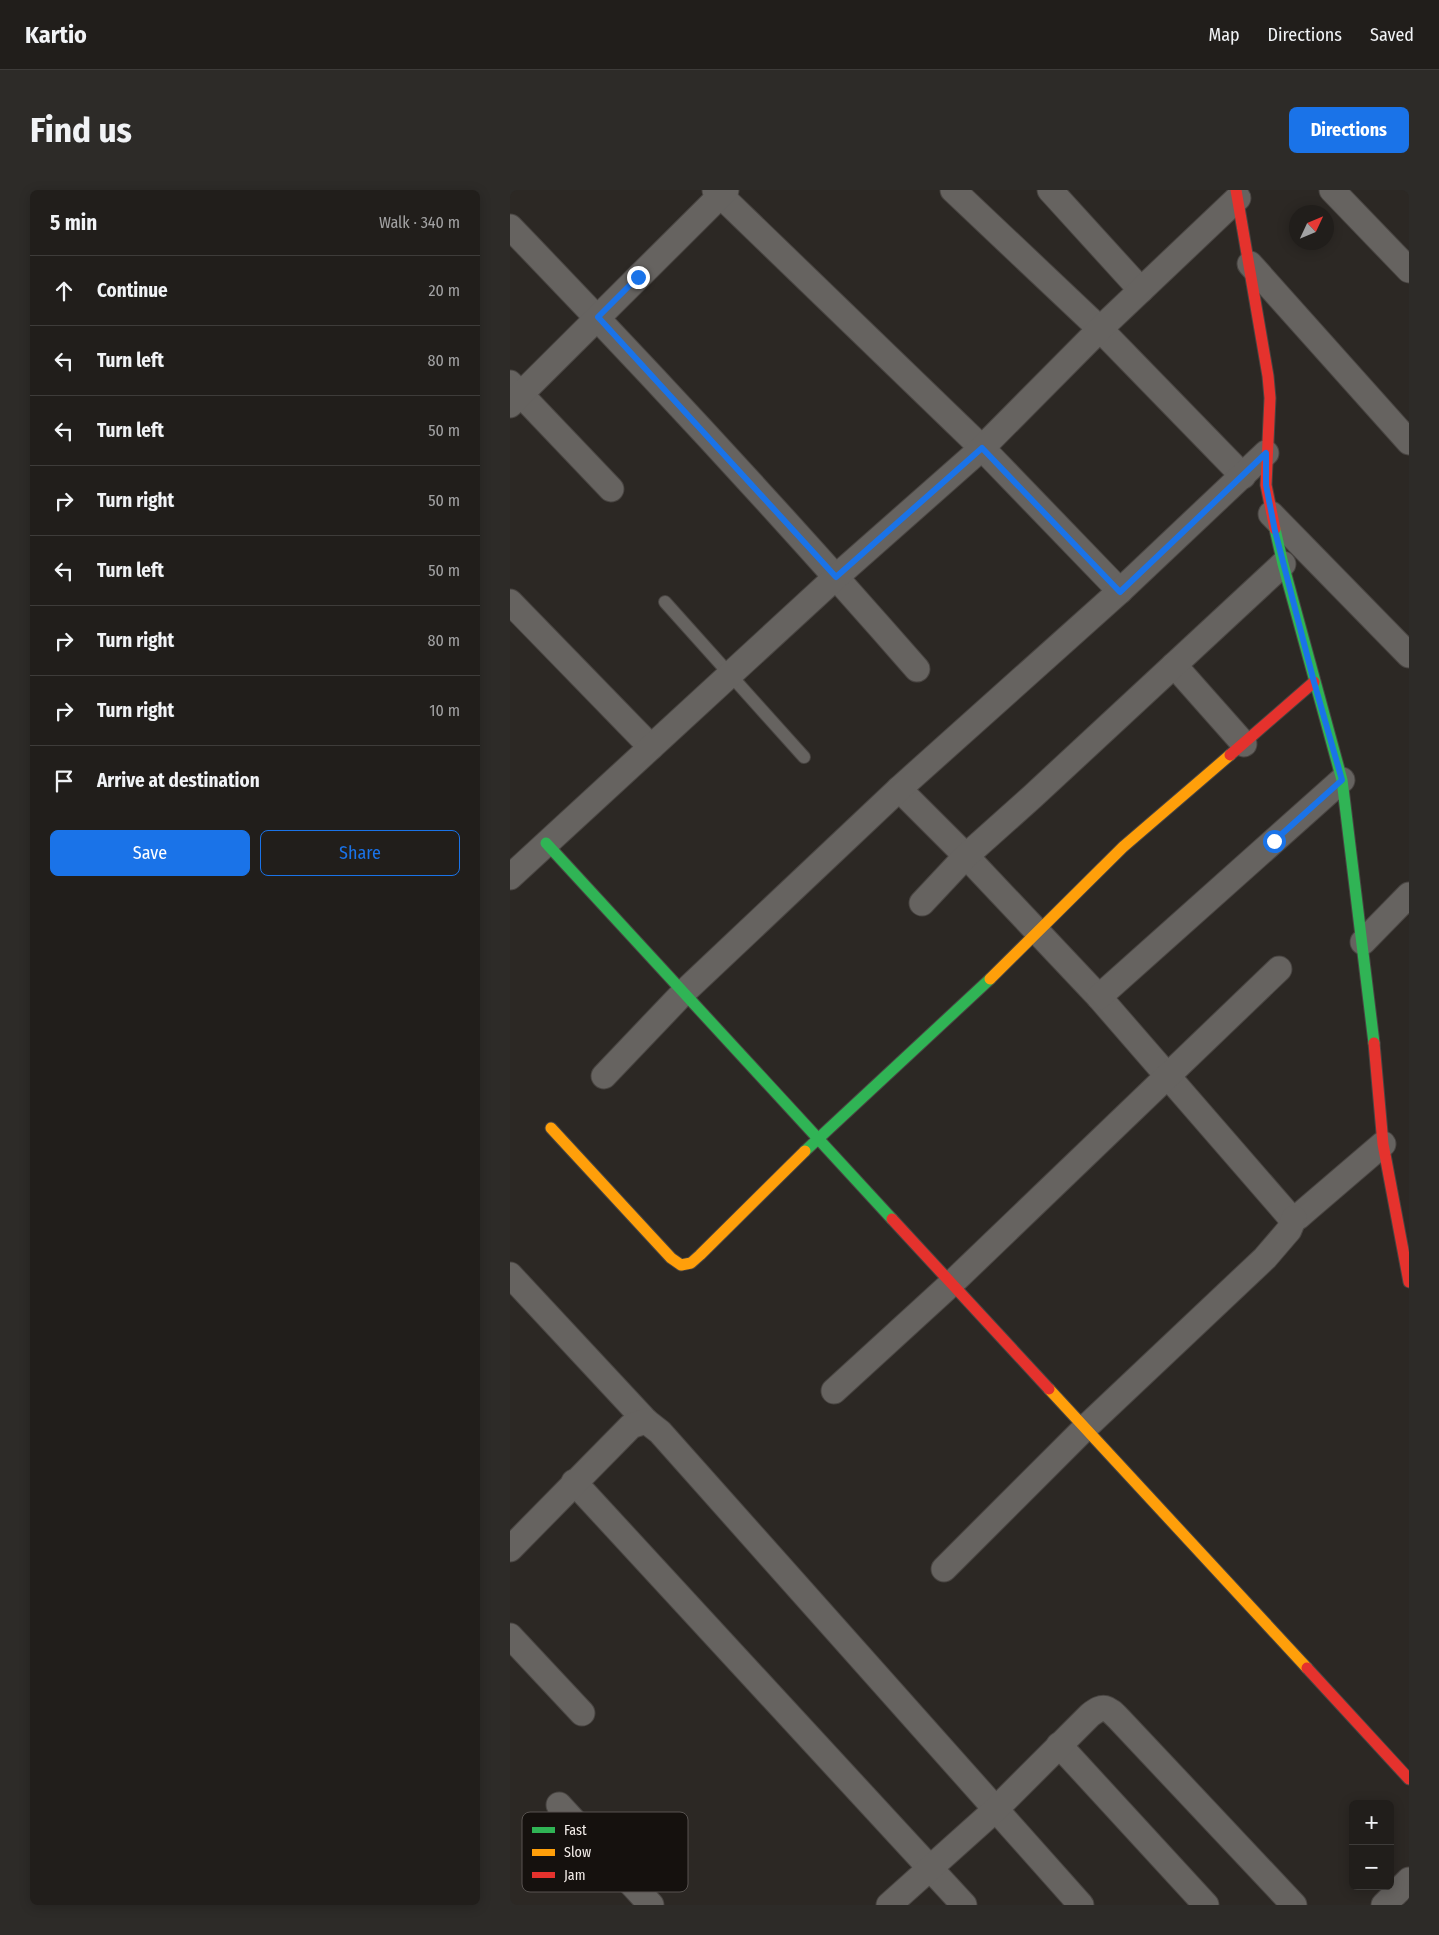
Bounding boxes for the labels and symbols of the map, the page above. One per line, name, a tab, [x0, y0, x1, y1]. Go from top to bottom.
north arrow	[1289, 205, 1334, 250]
route end	[627, 266, 650, 289]
route start	[1263, 830, 1286, 853]
legend	[522, 1812, 688, 1892]
text: Fast	[564, 1822, 587, 1839]
text: Slow	[564, 1844, 591, 1861]
text: Jam	[564, 1867, 585, 1884]

